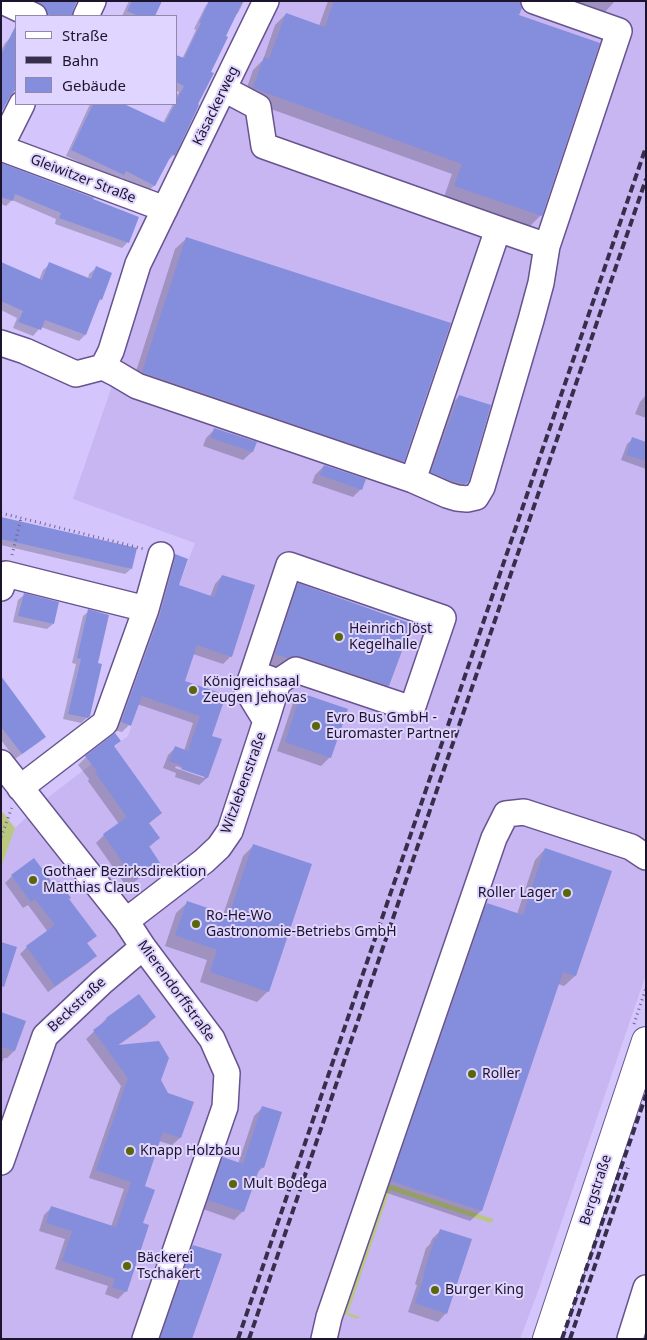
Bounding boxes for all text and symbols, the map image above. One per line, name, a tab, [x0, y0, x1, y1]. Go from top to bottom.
legend	[15, 15, 178, 105]
text: Straße	[62, 25, 108, 45]
text: Bahn	[62, 50, 99, 70]
street label: Käsackerweg	[189, 63, 243, 149]
text: Gebäude	[62, 75, 126, 95]
street label: Gleiwitzer Straße	[28, 151, 138, 207]
place label: Heinrich Jöst Kegelhalle	[349, 621, 432, 654]
marker: Heinrich Jöst Kegelhalle	[333, 631, 345, 643]
place label: Königreichsaal Zeugen Jehovas	[203, 674, 307, 706]
marker: Königreichsaal Zeugen Jehovas	[187, 684, 199, 696]
place label: Evro Bus GmbH - Euromaster Partner	[326, 710, 456, 742]
marker: Evro Bus GmbH - Euromaster Partner	[310, 720, 322, 732]
street label: Witzlebenstraße	[218, 730, 270, 836]
place label: Gothaer Bezirksdirektion Matthias Claus	[43, 864, 206, 896]
marker: Gothaer Bezirksdirektion Matthias Claus	[27, 874, 39, 886]
place label: Roller Lager	[478, 885, 557, 901]
marker: Roller Lager	[561, 887, 573, 899]
place label: Ro-He-Wo Gastronomie-Betriebs GmbH	[206, 908, 397, 940]
marker: Ro-He-Wo Gastronomie-Betriebs GmbH	[190, 918, 202, 930]
street label: Mierendorffstraße	[134, 937, 218, 1045]
street label: Beckstraße	[45, 974, 109, 1036]
place label: Roller	[482, 1066, 520, 1082]
marker: Roller	[466, 1068, 478, 1080]
place label: Knapp Holzbau	[140, 1143, 240, 1159]
marker: Knapp Holzbau	[124, 1145, 136, 1157]
street label: Bergstraße	[577, 1153, 615, 1227]
place label: Mult Bodega	[243, 1176, 327, 1192]
marker: Mult Bodega	[227, 1178, 239, 1190]
place label: Bäckerei Tschakert	[137, 1250, 200, 1282]
marker: Bäckerei Tschakert	[121, 1260, 133, 1272]
place label: Burger King	[445, 1282, 524, 1298]
marker: Burger King	[429, 1284, 441, 1296]

